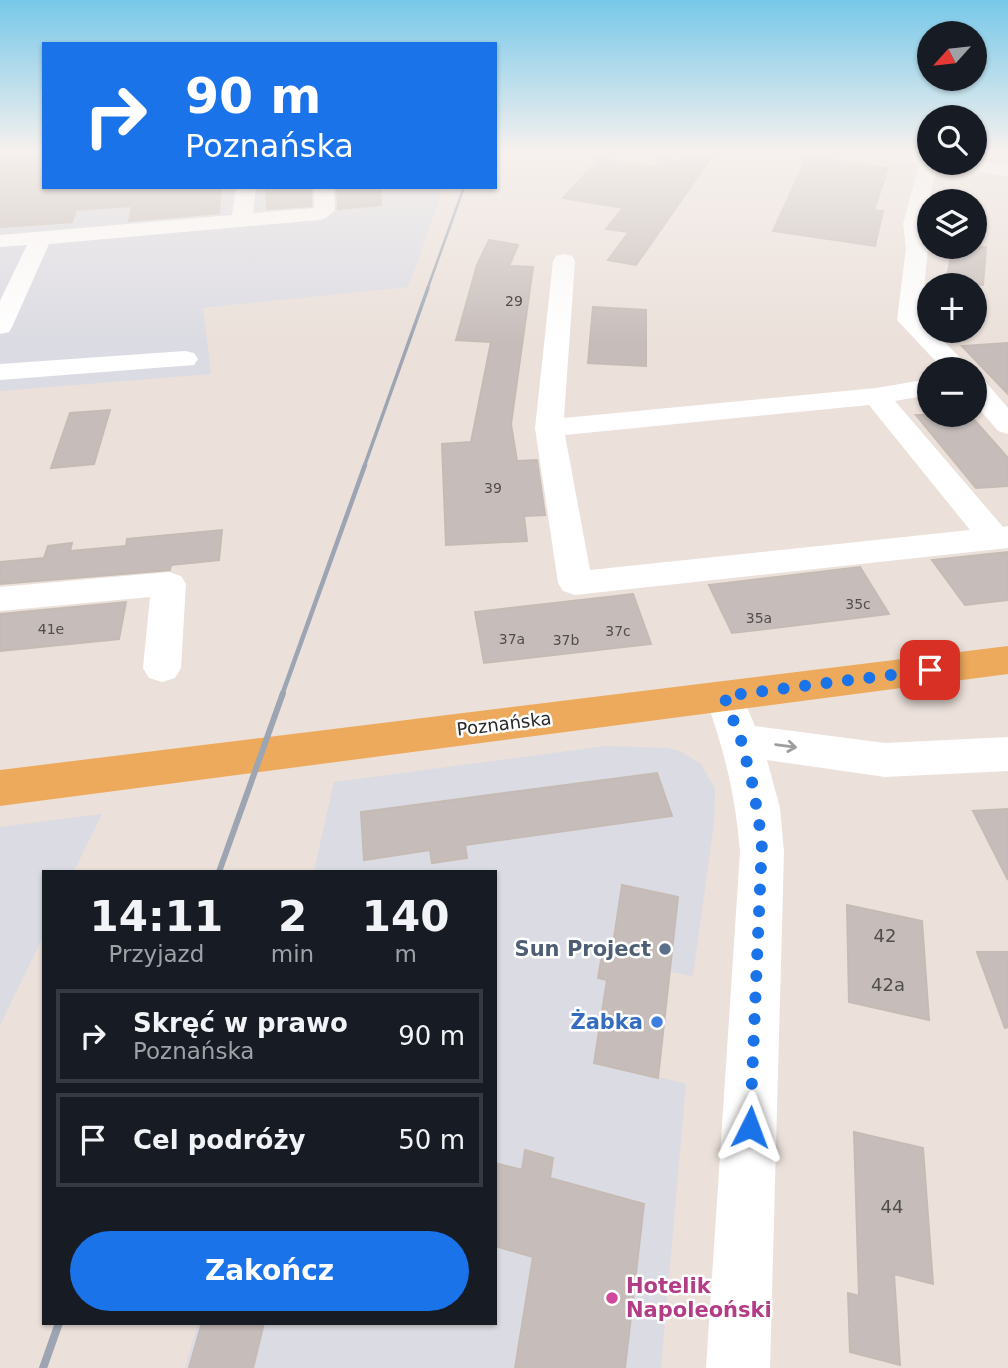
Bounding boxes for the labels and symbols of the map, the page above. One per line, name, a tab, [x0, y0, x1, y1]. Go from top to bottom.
north arrow	[917, 21, 987, 91]
house number: 29	[505, 293, 523, 309]
house number: 39	[484, 480, 502, 496]
house number: 35c	[845, 596, 871, 612]
house number: 35a	[746, 610, 772, 626]
house number: 41e	[38, 621, 64, 637]
house number: 37c	[605, 623, 631, 639]
house number: 37a	[499, 631, 525, 647]
house number: 37b	[553, 632, 579, 648]
pin	[900, 640, 960, 700]
street label: Poznańska	[455, 707, 552, 740]
one-way arrow	[774, 740, 797, 753]
house number: 42	[874, 925, 896, 946]
place label: Sun Project	[515, 937, 651, 961]
marker: Sun Project	[657, 941, 673, 957]
house number: 42a	[871, 974, 905, 995]
place label: Żabka	[570, 1009, 643, 1034]
marker: Żabka	[649, 1014, 665, 1030]
position arrow	[713, 1090, 787, 1164]
house number: 44	[881, 1196, 903, 1217]
place label: Hotelik Napoleoński	[626, 1274, 772, 1322]
marker: Hotelik Napoleoński	[604, 1290, 620, 1306]

